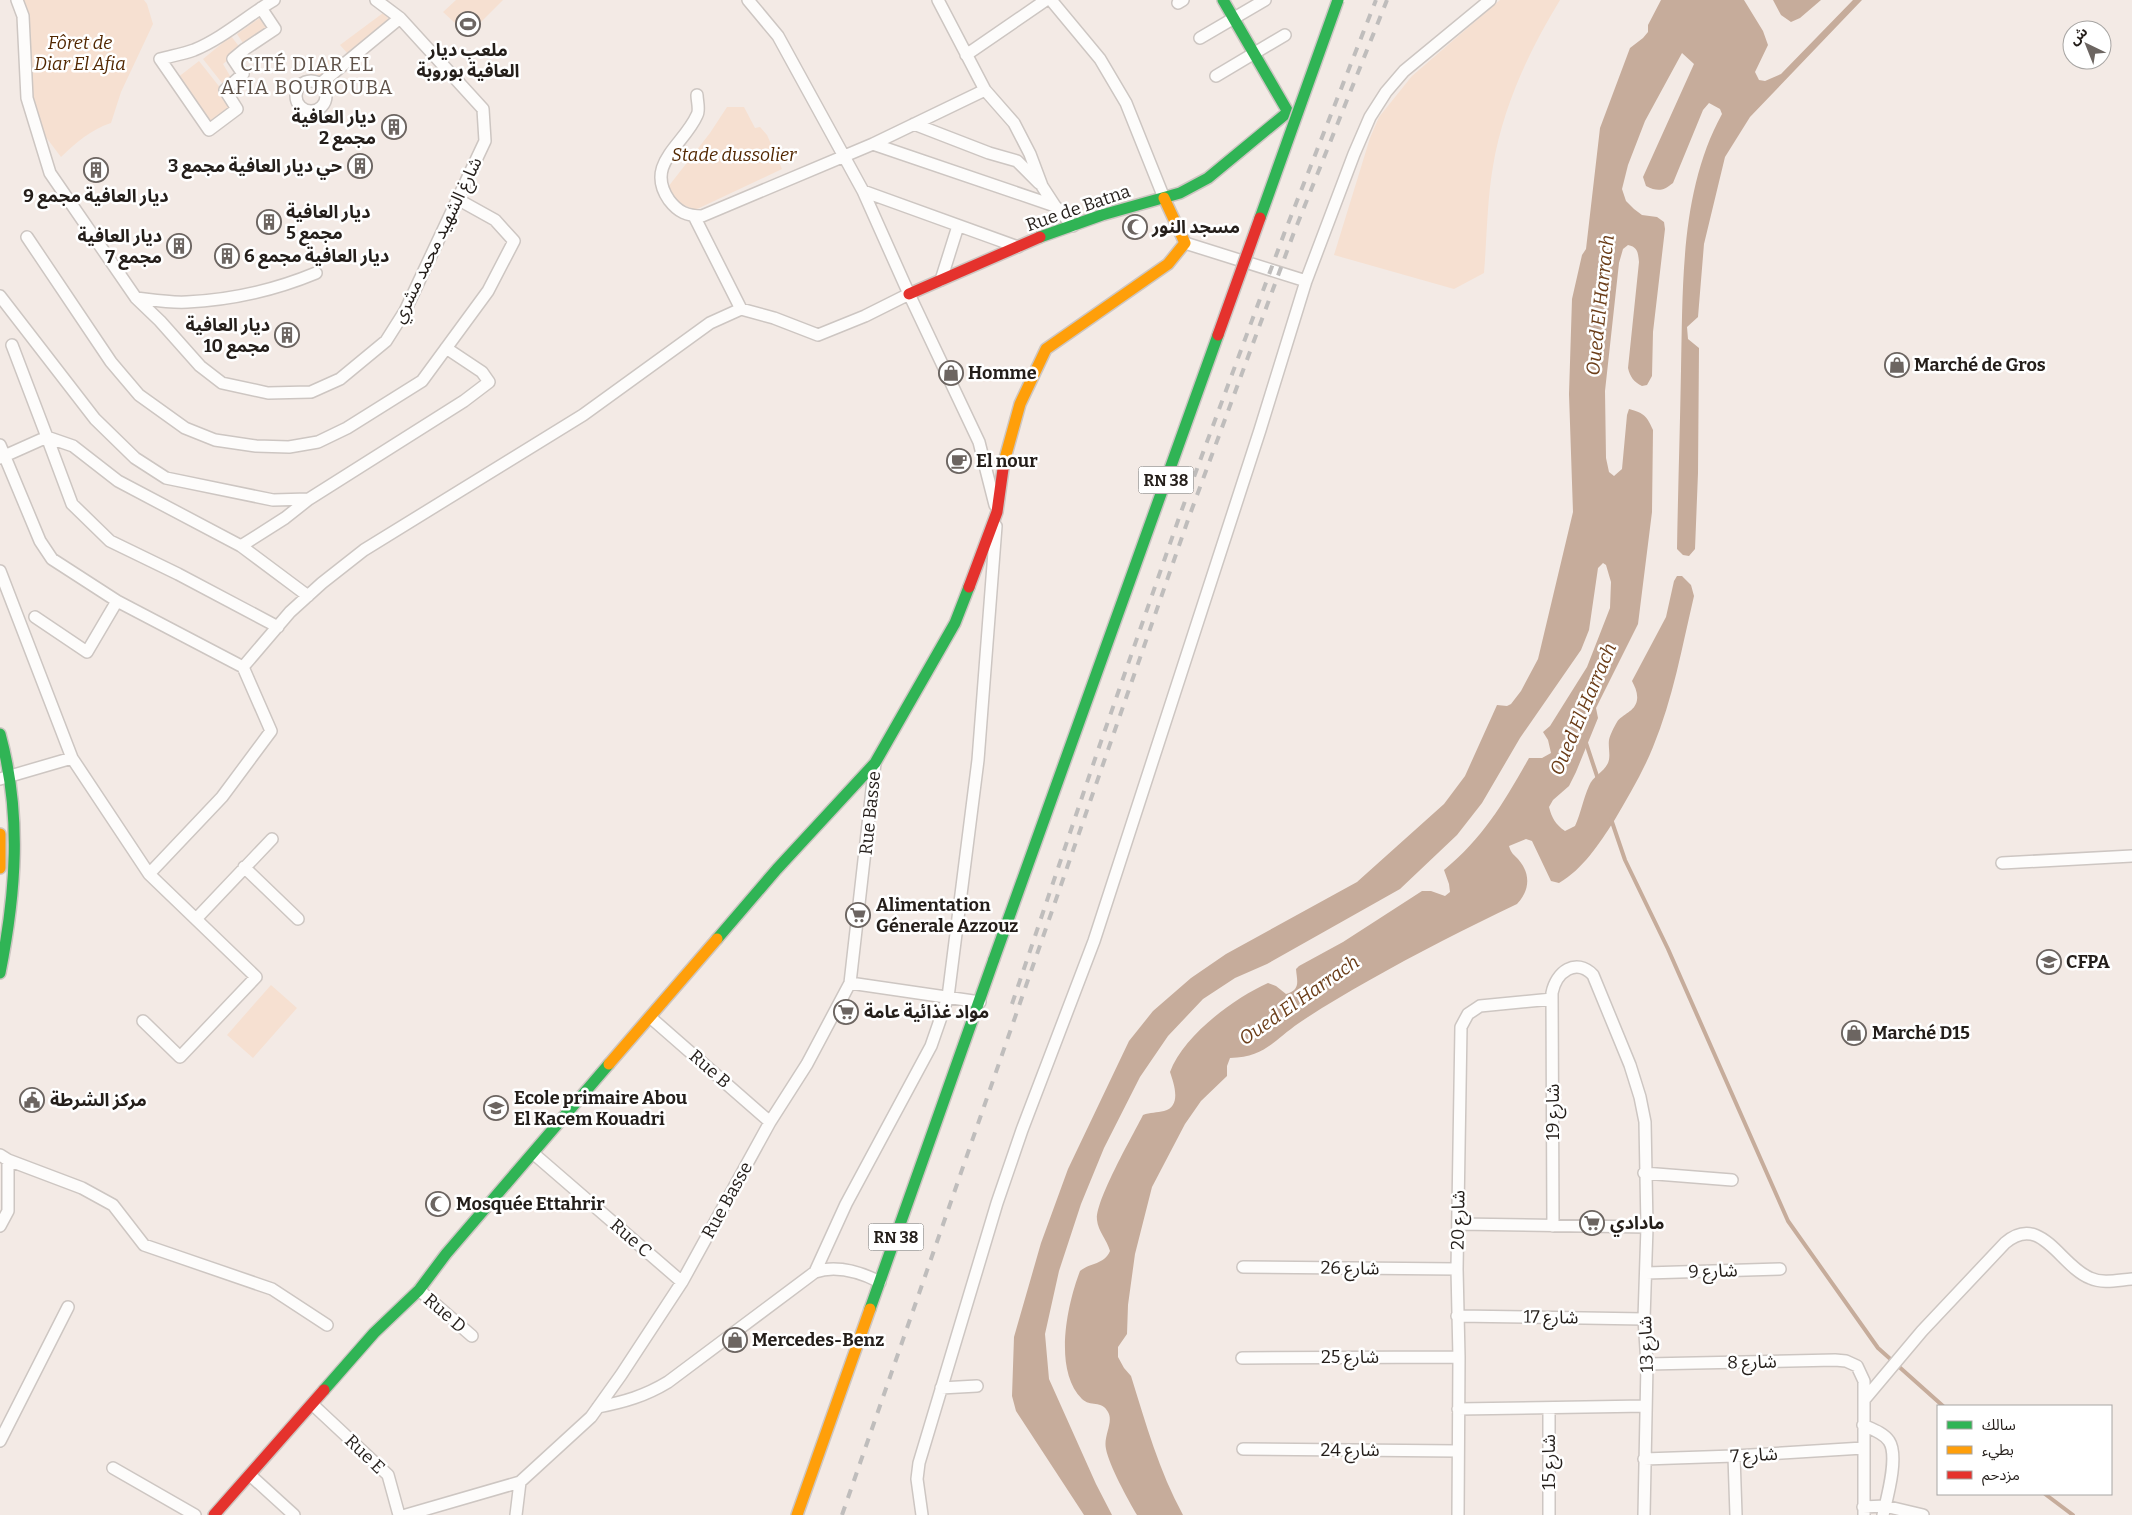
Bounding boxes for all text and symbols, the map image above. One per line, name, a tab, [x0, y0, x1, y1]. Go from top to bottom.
sports icon: ملعب ديار العافية بوروبة	[455, 11, 481, 37]
north arrow	[2062, 20, 2112, 70]
text: ش	[2066, 23, 2091, 49]
park label: Fôret de Diar El Afia	[34, 32, 126, 75]
place label: ملعب ديار العافية بوروبة	[417, 39, 519, 82]
district label: CITÉ DIAR EL AFIA BOUROUBA	[221, 52, 393, 99]
place label: ديار العافية مجمع 2	[292, 106, 376, 151]
building icon: ديار العافية مجمع 2	[381, 114, 407, 140]
park label: Stade dussolier	[672, 144, 797, 166]
building icon: حي ديار العافية مجمع 3	[347, 153, 373, 179]
street label: شارغ الشهيد محمد مشري	[387, 153, 489, 328]
place label: حي ديار العافية مجمع 3	[168, 155, 342, 180]
building icon: ديار العافية مجمع 9	[83, 157, 109, 183]
street label: Rue de Batna	[1023, 180, 1133, 236]
place label: ديار العافية مجمع 9	[23, 185, 169, 209]
place label: ديار العافية مجمع 5	[286, 201, 370, 246]
building icon: ديار العافية مجمع 5	[256, 209, 282, 235]
mosque icon: مسجد النور	[1122, 214, 1148, 240]
place label: مسجد النور	[1151, 216, 1240, 238]
place label: ديار العافية مجمع 7	[78, 225, 162, 270]
building icon: ديار العافية مجمع 7	[166, 233, 192, 259]
water label: Oued El Harrach	[1581, 233, 1619, 377]
building icon: ديار العافية مجمع 6	[214, 243, 240, 269]
place label: ديار العافية مجمع 6	[244, 245, 389, 269]
place label: ديار العافية مجمع 10	[186, 314, 270, 359]
building icon: ديار العافية مجمع 10	[274, 322, 300, 348]
shop icon: Marché de Gros	[1884, 352, 1910, 378]
place label: Marché de Gros	[1914, 354, 2046, 376]
shop icon: Homme	[938, 360, 964, 386]
place label: Homme	[968, 362, 1037, 384]
cafe icon: El nour	[946, 448, 972, 474]
place label: El nour	[976, 450, 1038, 472]
road number: RN 38	[1138, 466, 1194, 494]
water label: Oued El Harrach	[1545, 639, 1621, 779]
street label: Rue Basse	[855, 770, 885, 856]
place label: Alimentation Génerale Azzouz	[876, 894, 1018, 937]
supermarket icon: Alimentation Génerale Azzouz	[845, 902, 871, 928]
school or university icon: CFPA	[2036, 949, 2062, 975]
water label: Oued El Harrach	[1234, 950, 1364, 1050]
place label: CFPA	[2066, 951, 2110, 973]
supermarket icon: مواد غذائية عامة	[833, 999, 859, 1025]
place label: مواد غذائية عامة	[864, 1001, 989, 1023]
shop icon: Marché D15	[1841, 1020, 1867, 1046]
place label: Marché D15	[1872, 1022, 1970, 1044]
street label: Rue B	[685, 1045, 735, 1093]
street label: شارع 19	[1542, 1084, 1567, 1140]
public building icon: مركز الشرطة	[19, 1087, 45, 1113]
place label: Ecole primaire Abou El Kacem Kouadri	[514, 1087, 688, 1130]
place label: مركز الشرطة	[50, 1089, 147, 1111]
school or university icon: Ecole primaire Abou El Kacem Kouadri	[483, 1095, 509, 1121]
street label: Rue Basse	[697, 1158, 757, 1242]
street label: شارع 20	[1446, 1190, 1473, 1250]
mosque icon: Mosquée Ettahrir	[425, 1191, 451, 1217]
place label: Mosquée Ettahrir	[456, 1193, 605, 1215]
supermarket icon: مادادي	[1579, 1210, 1605, 1236]
place label: مادادي	[1610, 1212, 1665, 1237]
street label: Rue C	[606, 1214, 656, 1262]
road number: RN 38	[868, 1224, 924, 1250]
street label: شارع 26	[1320, 1256, 1380, 1283]
street label: شارع 9	[1688, 1259, 1738, 1286]
street label: Rue D	[419, 1289, 471, 1337]
street label: شارع 17	[1523, 1306, 1579, 1331]
street label: شارع 13	[1634, 1315, 1661, 1372]
shop icon: Mercedes-Benz	[722, 1327, 748, 1353]
place label: Mercedes-Benz	[752, 1329, 884, 1351]
street label: شارع 25	[1321, 1346, 1379, 1371]
street label: شارع 8	[1727, 1351, 1777, 1376]
legend	[1937, 1405, 2112, 1495]
text: سالك	[1982, 1416, 2016, 1434]
street label: Rue E	[340, 1430, 390, 1478]
street label: شارع 15	[1538, 1434, 1563, 1490]
street label: شارع 24	[1321, 1439, 1380, 1464]
text: بطيء	[1982, 1441, 2014, 1461]
street label: شارع 7	[1730, 1443, 1779, 1470]
text: مزدحم	[1982, 1466, 2020, 1486]

